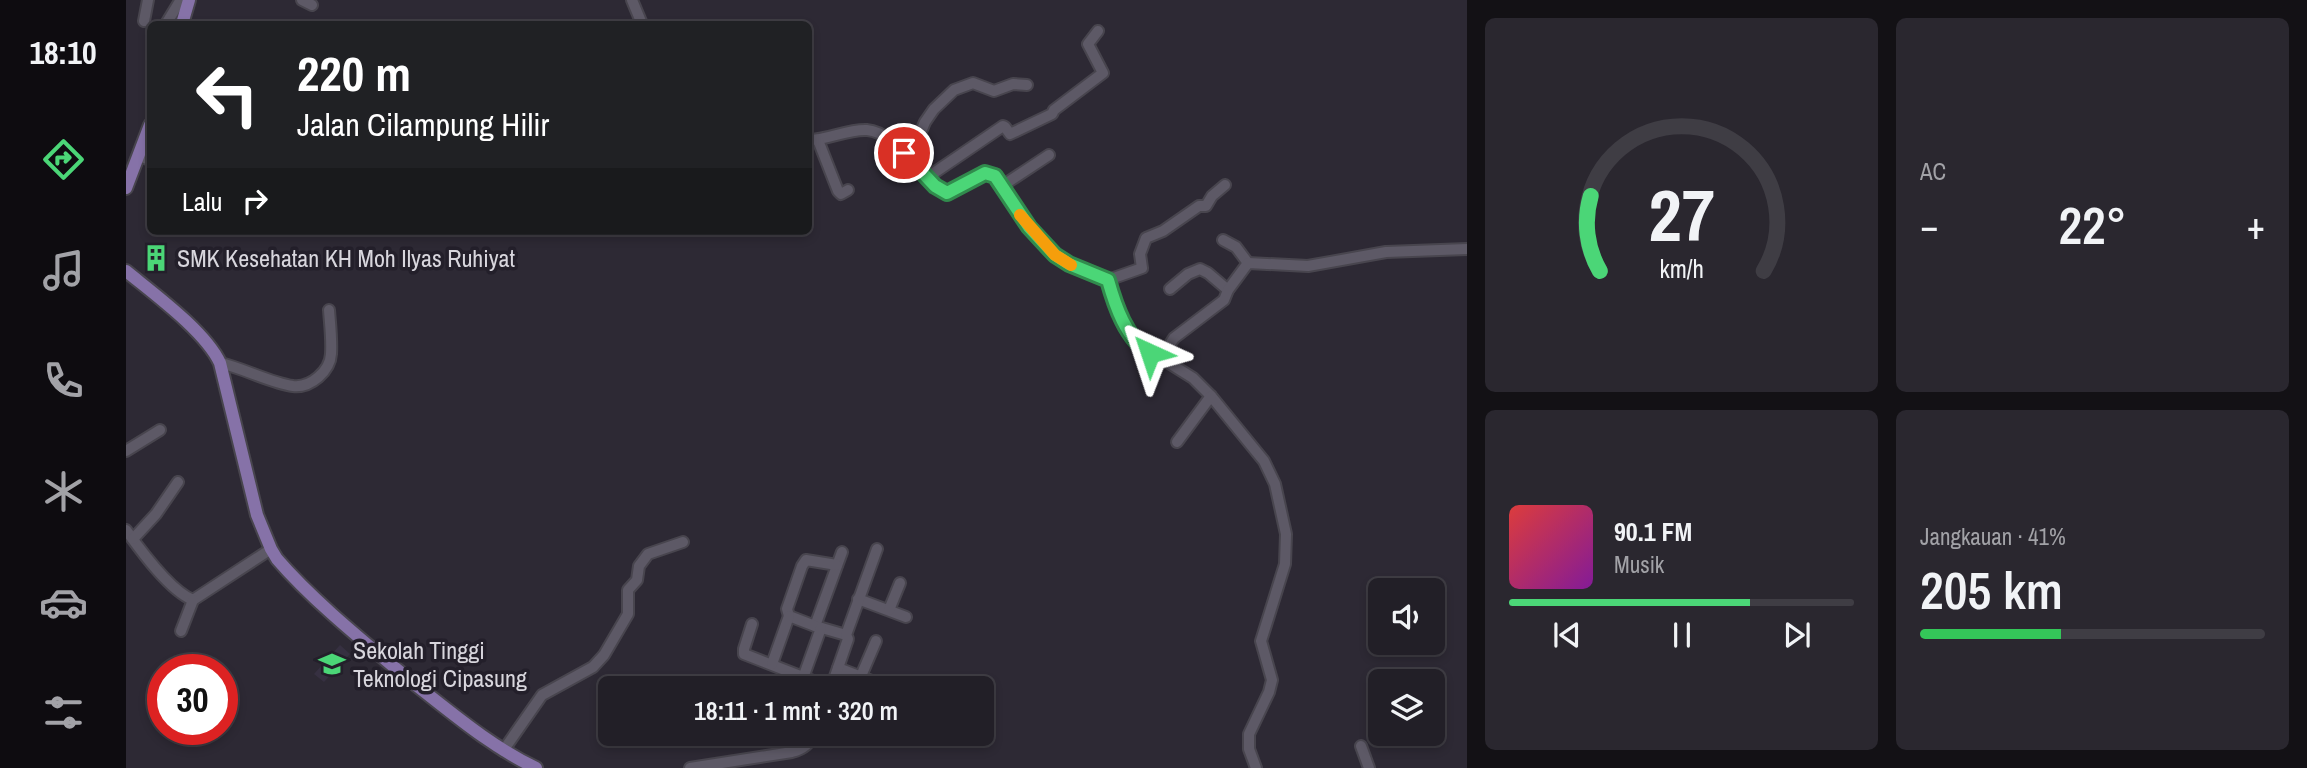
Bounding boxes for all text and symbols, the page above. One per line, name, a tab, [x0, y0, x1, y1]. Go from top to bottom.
text: 18:10	[29, 31, 97, 74]
text: 220 m	[297, 40, 411, 106]
icon: left	[182, 49, 273, 140]
text: Jalan Cilampung Hilir	[297, 103, 549, 146]
pin	[874, 123, 934, 183]
icon: arrive	[885, 134, 923, 172]
icon: directions	[39, 135, 88, 184]
text: AC	[1920, 156, 1946, 187]
text: 27	[1648, 166, 1715, 264]
icon: right	[236, 182, 274, 220]
text: Lalu	[182, 184, 222, 219]
text: 22°	[2058, 190, 2127, 260]
text: −	[1920, 200, 1938, 251]
text: +	[2247, 200, 2265, 251]
place label: SMK Kesehatan KH Moh Ilyas Ruhiyat	[177, 242, 516, 274]
building icon: SMK Kesehatan KH Moh Ilyas Ruhiyat	[141, 243, 171, 273]
icon: music	[39, 246, 88, 295]
text: km/h	[1659, 252, 1704, 286]
position arrow	[1113, 316, 1187, 390]
icon: phone	[39, 356, 88, 405]
icon: climate	[39, 467, 88, 516]
text: 90.1 FM	[1614, 514, 1692, 549]
text: Jangkauan · 41%	[1920, 521, 2066, 552]
text: Musik	[1614, 549, 1664, 580]
text: 205 km	[1920, 555, 2063, 625]
icon: car	[39, 578, 88, 627]
map controls	[1368, 578, 1445, 746]
button: sound	[1368, 578, 1445, 655]
icon: previous	[1548, 616, 1586, 654]
icon: pause	[1663, 616, 1701, 654]
icon: next	[1778, 616, 1816, 654]
place label: Sekolah Tinggi Teknologi Cipasung	[353, 634, 527, 694]
school or university icon: Sekolah Tinggi Teknologi Cipasung	[317, 649, 347, 679]
speed limit sign: 30	[147, 654, 238, 745]
button: layers	[1368, 669, 1445, 746]
icon: filters	[39, 688, 88, 737]
text: 18:11 · 1 mnt · 320 m	[694, 693, 898, 728]

